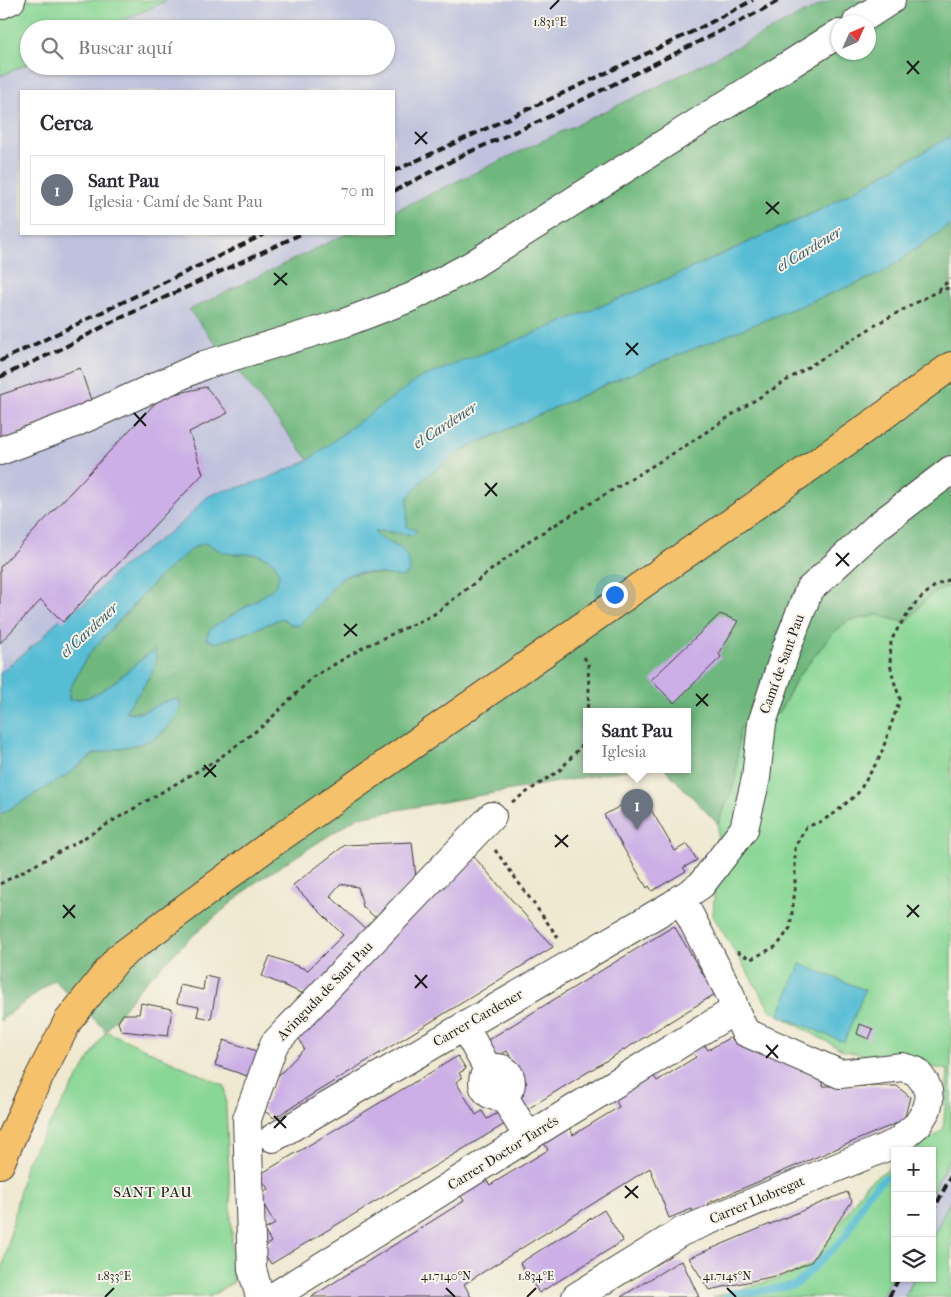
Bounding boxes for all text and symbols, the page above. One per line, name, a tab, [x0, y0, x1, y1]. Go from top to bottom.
text: 1.831°E	[533, 15, 567, 29]
north arrow	[831, 15, 876, 60]
search box	[20, 20, 395, 75]
icon: search	[38, 34, 66, 62]
text: Buscar aquí	[78, 37, 172, 59]
text: Cerca	[40, 111, 92, 135]
text: Sant Pau	[88, 170, 159, 192]
text: 1	[54, 181, 60, 200]
text: 70 m	[341, 181, 374, 200]
text: Iglesia · Camí de Sant Pau	[88, 192, 263, 211]
water label: el Cardener	[773, 222, 846, 275]
water label: el Cardener	[410, 397, 481, 452]
your location	[602, 582, 628, 608]
water label: el Cardener	[56, 598, 123, 661]
street label: Camí de Sant Pau	[756, 612, 808, 716]
popup	[583, 708, 691, 773]
text: Sant Pau	[601, 720, 673, 742]
text: Iglesia	[601, 742, 646, 761]
pin: 1	[621, 789, 653, 830]
street label: Avinguda de Sant Pau	[273, 938, 377, 1045]
street label: Carrer Cardener	[430, 985, 526, 1051]
street label: Carrer Doctor Tarrés	[445, 1112, 561, 1194]
map controls	[891, 1147, 936, 1282]
button: +	[891, 1147, 936, 1192]
street label: Carrer Llobregat	[707, 1172, 807, 1228]
district label: SANT PAU	[113, 1183, 193, 1201]
button: −	[891, 1192, 936, 1237]
button: layers	[891, 1237, 936, 1282]
text: 1.833°E	[97, 1269, 131, 1283]
text: 41.7140°N	[421, 1269, 471, 1283]
text: 1.834°E	[518, 1269, 554, 1283]
text: 41.7145°N	[703, 1269, 751, 1283]

